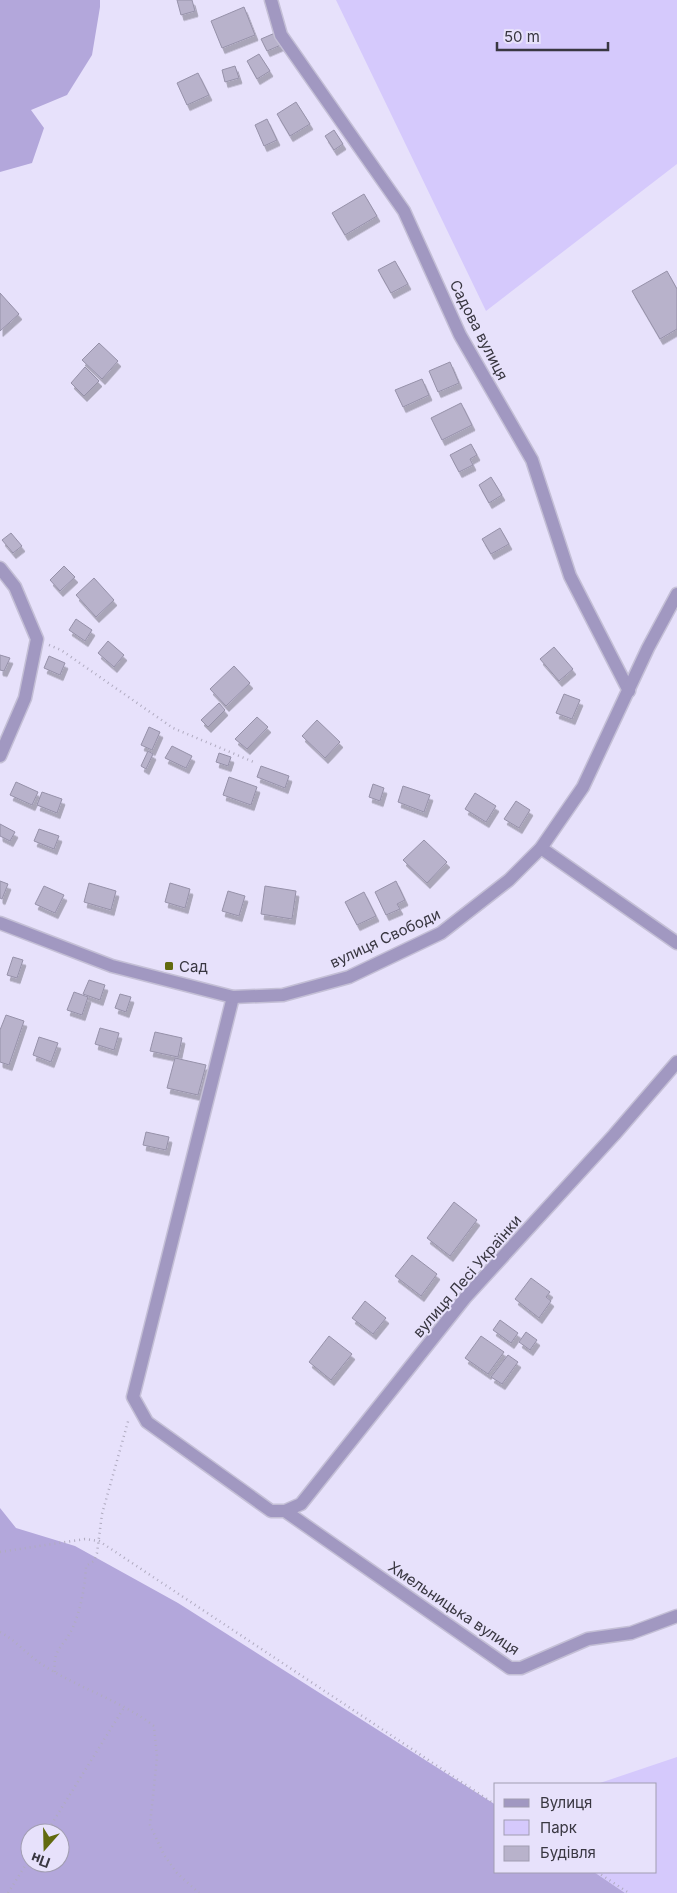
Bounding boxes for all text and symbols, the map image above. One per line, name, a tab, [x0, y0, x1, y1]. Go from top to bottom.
scale bar	[497, 20, 608, 52]
text: 50 m	[504, 27, 540, 46]
street label: Садова вулиця	[446, 277, 512, 383]
street label: вулиця Свободи	[327, 904, 443, 972]
place label: Сад	[179, 957, 208, 976]
marker: Сад	[163, 960, 175, 972]
street label: вулиця Лесі Українки	[409, 1211, 525, 1341]
street label: Хмельницька вулиця	[385, 1557, 523, 1659]
legend	[494, 1783, 657, 1873]
text: Вулиця	[540, 1793, 592, 1812]
text: Парк	[540, 1818, 577, 1837]
north arrow	[20, 1823, 70, 1873]
text: Будівля	[540, 1843, 596, 1862]
text: Пн	[28, 1849, 52, 1872]

